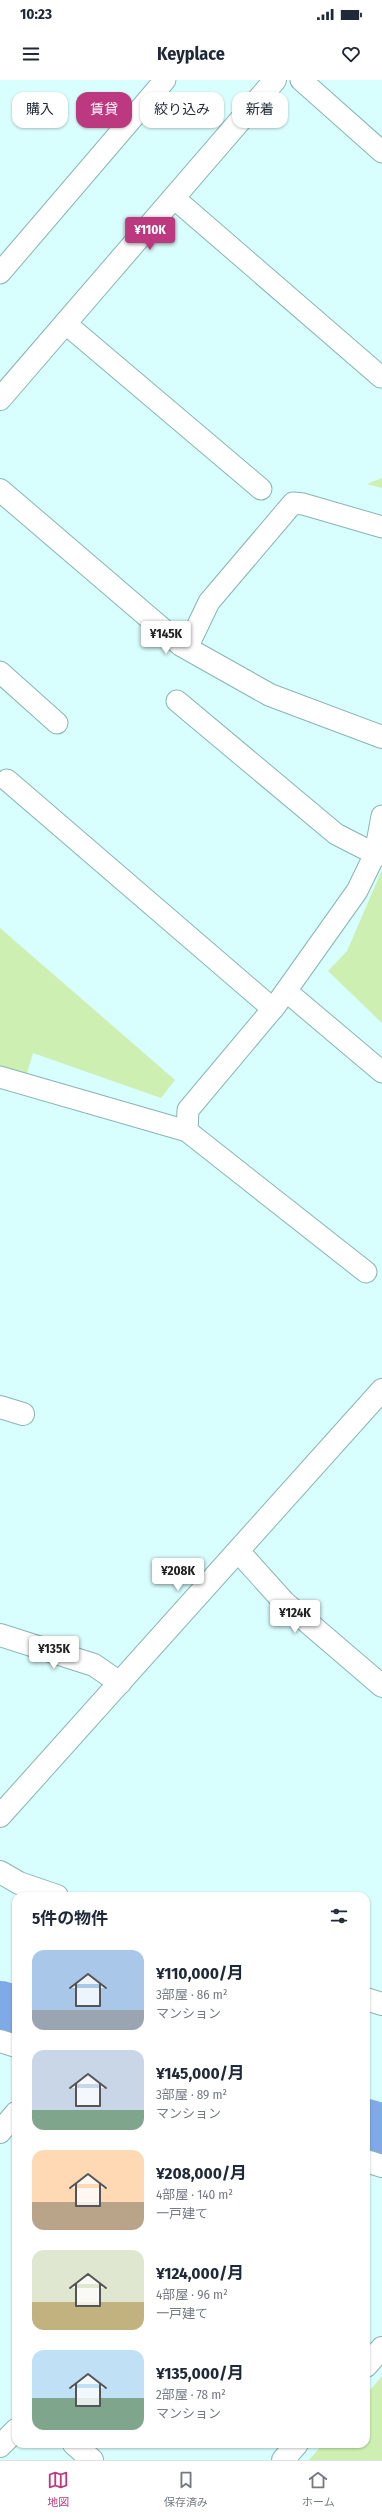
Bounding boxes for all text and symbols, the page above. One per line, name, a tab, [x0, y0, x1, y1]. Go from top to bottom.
text: 10:23	[20, 5, 52, 23]
icon: menu	[20, 43, 42, 65]
text: Keyplace	[157, 43, 225, 65]
icon: heart	[340, 43, 362, 65]
chip: 購入	[12, 92, 68, 128]
chip: 賃貸	[76, 92, 132, 128]
chip: 絞り込み	[140, 92, 224, 128]
chip: 新着	[232, 92, 288, 128]
pin: ¥110K	[122, 217, 178, 251]
text: ¥110K	[134, 222, 166, 237]
pin: ¥145K	[138, 621, 194, 655]
text: ¥145K	[150, 626, 182, 641]
pin: ¥208K	[150, 1558, 206, 1592]
text: ¥208K	[161, 1563, 195, 1578]
pin: ¥124K	[267, 1600, 323, 1634]
text: ¥124K	[279, 1605, 311, 1620]
pin: ¥135K	[26, 1636, 82, 1670]
text: ¥135K	[38, 1641, 70, 1656]
icon: filters	[328, 1905, 350, 1927]
text: 5件の物件	[32, 1908, 108, 1929]
text: ¥110,000/月	[156, 1963, 244, 1984]
icon: home	[64, 1966, 112, 2014]
text: 3部屋 · 86 m²	[156, 1987, 227, 2002]
text: マンション	[156, 2006, 221, 2021]
text: ¥145,000/月	[156, 2063, 245, 2084]
icon: home	[64, 2066, 112, 2114]
text: 3部屋 · 89 m²	[156, 2087, 227, 2102]
text: マンション	[156, 2106, 221, 2121]
text: ¥208,000/月	[156, 2163, 247, 2184]
icon: home	[64, 2166, 112, 2214]
text: 4部屋 · 140 m²	[156, 2187, 233, 2202]
text: 一戸建て	[156, 2206, 208, 2221]
text: ¥124,000/月	[156, 2263, 244, 2284]
icon: home	[64, 2266, 112, 2314]
text: 4部屋 · 96 m²	[156, 2287, 228, 2302]
text: 一戸建て	[156, 2306, 208, 2321]
text: ¥135,000/月	[156, 2363, 244, 2384]
icon: home	[64, 2366, 112, 2414]
text: 2部屋 · 78 m²	[156, 2387, 226, 2402]
text: マンション	[156, 2406, 221, 2421]
tab: 地図	[47, 2469, 69, 2509]
tab: 保存済み	[164, 2469, 208, 2509]
tab: ホーム	[302, 2469, 335, 2509]

